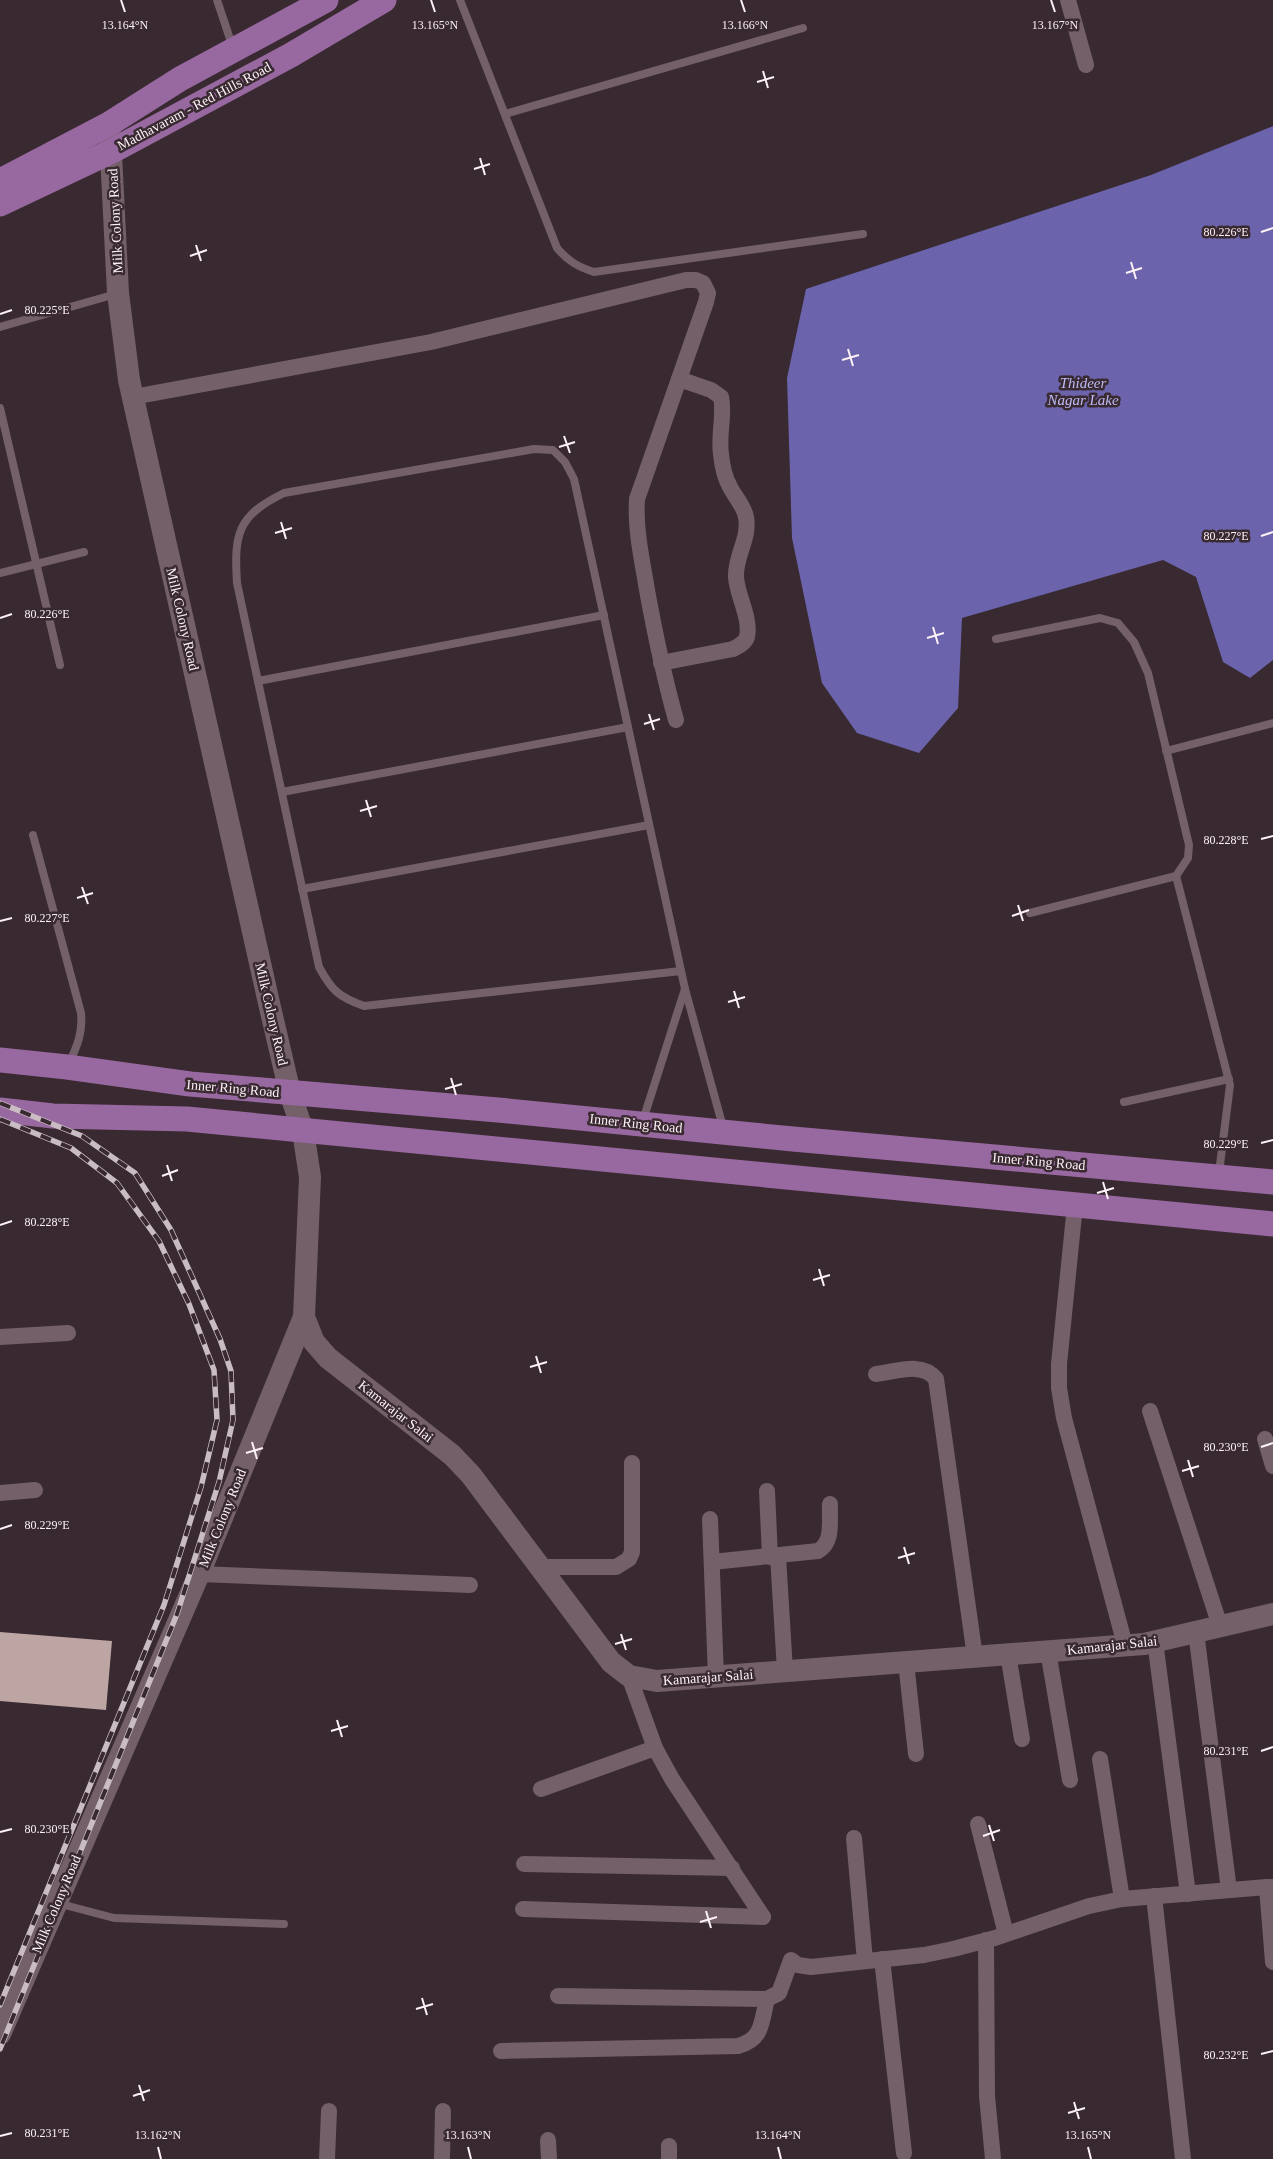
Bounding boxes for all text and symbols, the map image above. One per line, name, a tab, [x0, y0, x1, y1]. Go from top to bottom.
text: 13.164°N	[102, 18, 149, 32]
text: 13.165°N	[412, 18, 459, 32]
text: 13.166°N	[722, 18, 769, 32]
text: 13.167°N	[1032, 18, 1079, 32]
street label: Madhavaram - Red Hills Road	[115, 59, 274, 153]
street label: Milk Colony Road	[105, 168, 126, 274]
text: 80.226°E	[1203, 225, 1249, 239]
text: 80.225°E	[24, 303, 70, 317]
water label: Thideer Nagar Lake	[1046, 375, 1119, 408]
text: 80.227°E	[1203, 529, 1249, 543]
street label: Milk Colony Road	[163, 566, 202, 672]
text: 80.226°E	[24, 607, 70, 621]
text: 80.228°E	[1203, 833, 1249, 847]
text: 80.227°E	[24, 911, 70, 925]
street label: Milk Colony Road	[252, 961, 291, 1067]
street label: Inner Ring Road	[186, 1077, 280, 1100]
street label: Inner Ring Road	[589, 1111, 683, 1136]
text: 80.229°E	[1203, 1137, 1249, 1151]
street label: Inner Ring Road	[992, 1150, 1086, 1173]
text: 80.228°E	[24, 1215, 70, 1229]
street label: Kamarajar Salai	[355, 1378, 436, 1445]
text: 80.230°E	[1203, 1440, 1249, 1454]
street label: Milk Colony Road	[196, 1467, 249, 1570]
text: 80.229°E	[24, 1518, 70, 1532]
street label: Kamarajar Salai	[1066, 1633, 1158, 1658]
street label: Kamarajar Salai	[662, 1667, 754, 1688]
text: 80.231°E	[1203, 1744, 1249, 1758]
text: 80.230°E	[24, 1822, 70, 1836]
street label: Milk Colony Road	[29, 1853, 84, 1955]
text: 80.232°E	[1203, 2048, 1249, 2062]
text: 80.231°E	[24, 2126, 70, 2140]
text: 13.162°N	[135, 2128, 182, 2142]
text: 13.163°N	[445, 2128, 492, 2142]
text: 13.164°N	[755, 2128, 802, 2142]
text: 13.165°N	[1065, 2128, 1112, 2142]

